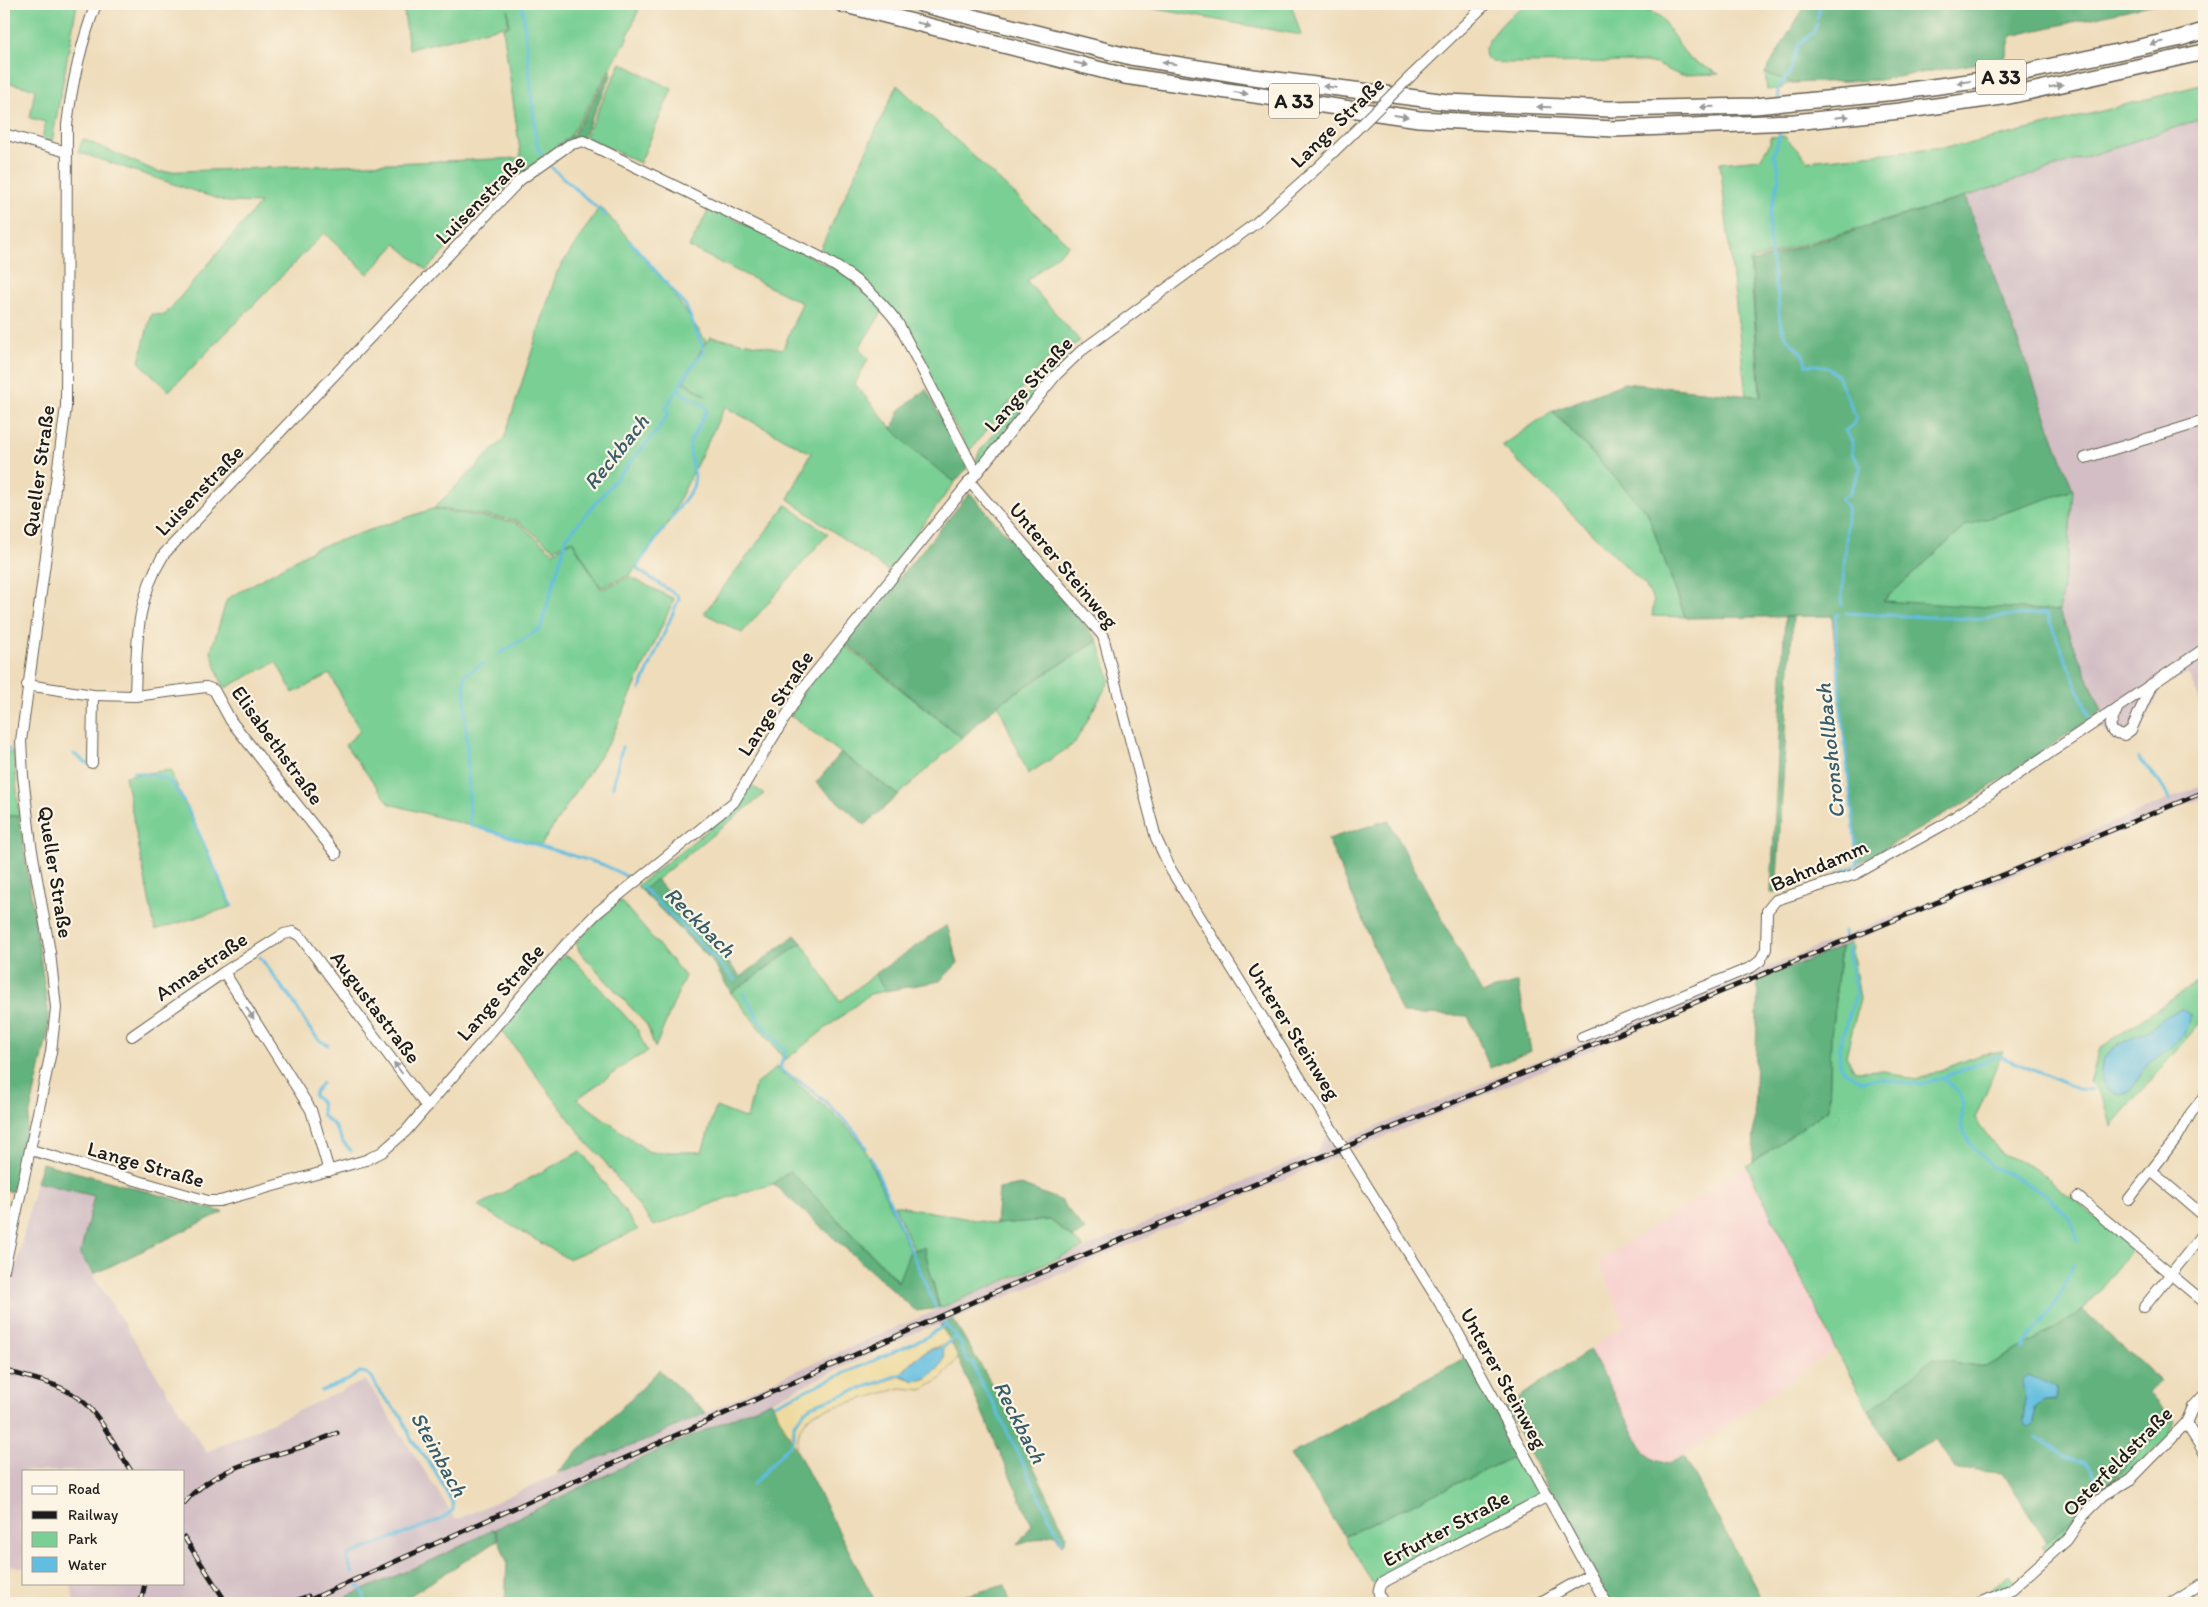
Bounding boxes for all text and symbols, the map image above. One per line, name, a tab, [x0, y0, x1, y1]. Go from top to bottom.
one-way arrow	[916, 21, 931, 29]
one-way arrow	[2150, 39, 2165, 47]
one-way arrow	[1161, 59, 1177, 67]
road number: A 33	[1976, 60, 2026, 94]
one-way arrow	[1073, 61, 1088, 69]
street label: Lange Straße	[1285, 71, 1389, 173]
one-way arrow	[1955, 79, 1971, 87]
one-way arrow	[2049, 82, 2064, 90]
one-way arrow	[1322, 83, 1338, 91]
road number: A 33	[1269, 84, 1319, 118]
one-way arrow	[1233, 89, 1249, 97]
one-way arrow	[1536, 103, 1552, 111]
one-way arrow	[1698, 103, 1714, 111]
one-way arrow	[1394, 113, 1410, 121]
one-way arrow	[1834, 113, 1850, 121]
street label: Luisenstraße	[430, 149, 530, 249]
street label: Lange Straße	[978, 331, 1078, 437]
street label: Queller Straße	[16, 403, 60, 539]
water label: Reckbach	[577, 408, 655, 495]
street label: Luisenstraße	[149, 439, 249, 541]
street label: Unterer Steinweg	[1004, 497, 1124, 633]
street label: Lange Straße	[732, 646, 818, 760]
street label: Elisabethstraße	[226, 680, 330, 810]
water label: Cronshollbach	[1809, 682, 1851, 820]
street label: Queller Straße	[33, 804, 79, 940]
street label: Bahndamm	[1767, 833, 1872, 897]
water label: Reckbach	[659, 881, 742, 964]
street label: Annastraße	[150, 926, 252, 1006]
street label: Lange Straße	[451, 938, 549, 1046]
street label: Augustastraße	[326, 946, 426, 1068]
street label: Unterer Steinweg	[1242, 958, 1346, 1104]
one-way arrow	[246, 1007, 255, 1020]
one-way arrow	[393, 1061, 403, 1075]
street label: Lange Straße	[85, 1135, 207, 1193]
street label: Unterer Steinweg	[1455, 1303, 1553, 1453]
water label: Reckbach	[988, 1376, 1053, 1468]
street label: Osterfeldstraße	[2057, 1401, 2177, 1521]
water label: Steinbach	[405, 1407, 474, 1502]
legend	[22, 1470, 185, 1584]
text: Road	[68, 1480, 101, 1498]
street label: Erfurter Straße	[1378, 1484, 1514, 1572]
text: Railway	[68, 1506, 118, 1524]
text: Park	[68, 1530, 98, 1548]
text: Water	[68, 1556, 107, 1574]

